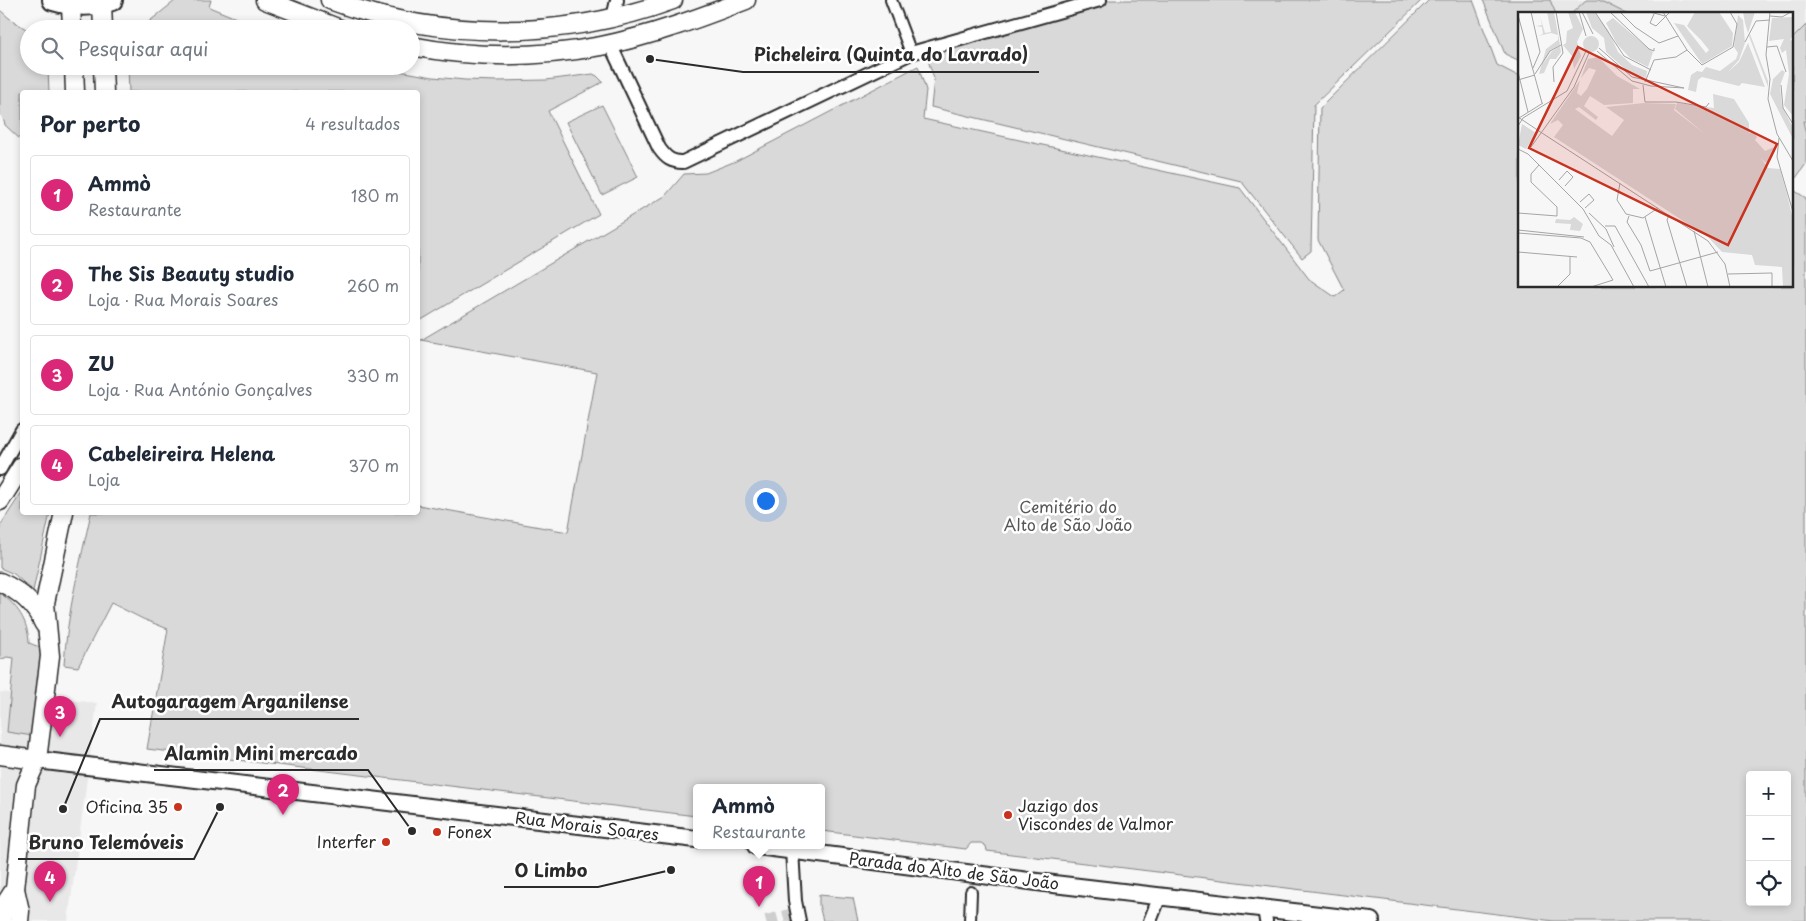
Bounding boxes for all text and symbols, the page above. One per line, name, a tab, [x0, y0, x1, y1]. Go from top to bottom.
inset map	[1518, 12, 1794, 288]
search box	[20, 20, 420, 75]
icon: search	[38, 34, 66, 62]
text: Pesquisar aqui	[78, 34, 208, 62]
callout: Picheleira (Quinta do Lavrado)	[743, 39, 1039, 72]
text: Picheleira (Quinta do Lavrado)	[754, 40, 1028, 67]
text: Por perto	[40, 107, 140, 139]
text: 4 resultados	[305, 111, 400, 135]
text: Ammò	[88, 169, 151, 197]
text: 1	[53, 183, 61, 207]
text: 180 m	[351, 183, 399, 207]
text: Restaurante	[88, 197, 182, 221]
text: The Sis Beauty studio	[88, 259, 294, 287]
text: 2	[51, 273, 63, 297]
text: 260 m	[347, 273, 399, 297]
text: Loja · Rua Morais Soares	[88, 287, 278, 311]
text: ZU	[88, 349, 114, 377]
text: 3	[52, 363, 62, 387]
text: 330 m	[346, 363, 399, 387]
text: Loja · Rua António Gonçalves	[88, 377, 312, 401]
text: Cabeleireira Helena	[88, 439, 275, 467]
text: 4	[52, 453, 62, 477]
text: 370 m	[349, 453, 399, 477]
text: Loja	[88, 467, 120, 491]
your location	[753, 488, 779, 514]
park label: Cemitério do Alto de São João	[1004, 494, 1132, 536]
callout: Autogaragem Arganilense	[100, 686, 359, 719]
text: Autogaragem Arganilense	[111, 687, 349, 714]
pin: 3	[44, 696, 76, 737]
callout: Alamin Mini mercado	[154, 737, 368, 770]
text: Alamin Mini mercado	[163, 739, 358, 766]
map controls	[1746, 771, 1791, 906]
button: +	[1746, 771, 1791, 816]
pin: 2	[267, 774, 299, 815]
popup	[693, 784, 825, 849]
text: Ammò	[712, 791, 775, 819]
place label: Jazigo dos Viscondes de Valmor	[1018, 793, 1174, 835]
place label: Oficina 35	[85, 794, 168, 818]
marker: Oficina 35	[172, 801, 184, 813]
street label: Rua Morais Soares	[514, 804, 660, 846]
marker: Jazigo dos Viscondes de Valmor	[1002, 809, 1014, 821]
button: −	[1746, 816, 1791, 861]
place label: Fonex	[447, 819, 492, 843]
text: Restaurante	[712, 819, 806, 843]
callout: Bruno Telemóveis	[18, 826, 194, 859]
marker: Fonex	[431, 826, 443, 838]
text: Bruno Telemóveis	[28, 828, 184, 855]
place label: Interfer	[317, 829, 377, 853]
marker: Interfer	[380, 836, 392, 848]
street label: Parada do Alto de São João	[848, 845, 1061, 895]
callout: O Limbo	[504, 854, 598, 887]
text: O Limbo	[515, 856, 588, 883]
pin: 4	[34, 861, 66, 902]
button: locate	[1746, 861, 1791, 906]
pin: 1	[743, 866, 775, 907]

